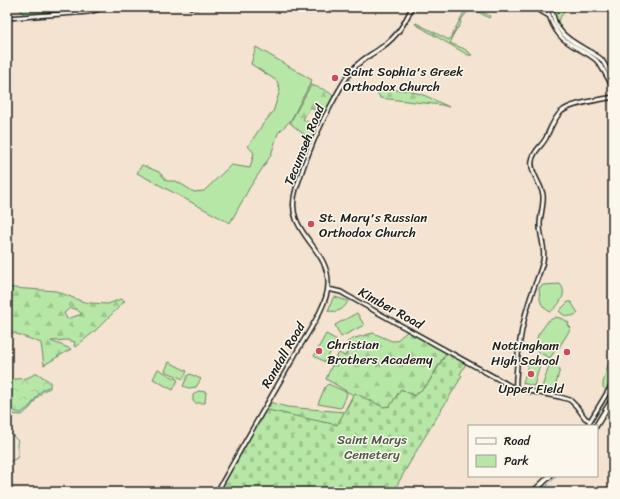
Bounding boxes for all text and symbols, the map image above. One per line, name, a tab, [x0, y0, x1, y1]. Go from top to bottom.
place label: Saint Sophia's Greek Orthodox Church	[343, 60, 463, 98]
marker: Saint Sophia's Greek Orthodox Church	[330, 73, 340, 83]
street label: Tecumseh Road	[277, 100, 331, 189]
place label: St. Mary's Russian Orthodox Church	[319, 206, 427, 244]
marker: St. Mary's Russian Orthodox Church	[306, 219, 316, 229]
street label: Kimber Road	[354, 281, 429, 336]
street label: Randall Road	[255, 317, 312, 392]
place label: Christian Brothers Academy	[327, 333, 433, 371]
place label: Nottingham High School	[491, 334, 559, 372]
marker: Christian Brothers Academy	[314, 346, 324, 356]
marker: Nottingham High School	[562, 347, 572, 357]
marker: Upper Field	[526, 369, 536, 379]
place label: Upper Field	[498, 377, 565, 400]
legend	[468, 425, 598, 477]
park label: Saint Marys Cemetery	[337, 428, 407, 466]
text: Road	[504, 430, 531, 452]
text: Park	[504, 450, 529, 472]

